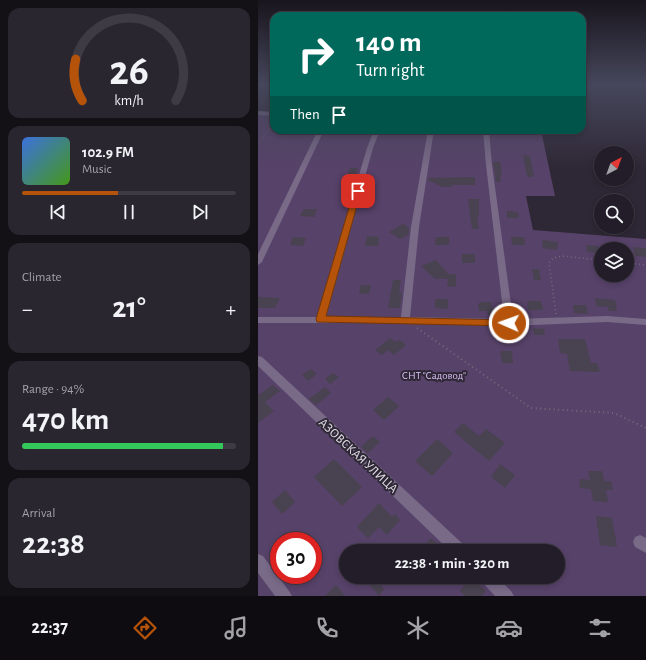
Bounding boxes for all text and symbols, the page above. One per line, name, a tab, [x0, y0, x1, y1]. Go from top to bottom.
icon: right	[290, 28, 342, 80]
text: 140 m	[356, 29, 422, 57]
text: 26	[109, 51, 149, 92]
text: Turn right	[356, 62, 425, 80]
text: km/h	[114, 93, 144, 107]
icon: arrive	[328, 104, 350, 126]
text: Then	[290, 107, 320, 122]
text: 102.9 FM	[82, 145, 134, 160]
north arrow	[594, 146, 634, 186]
map controls	[594, 146, 634, 282]
text: Music	[82, 163, 112, 176]
pin	[341, 174, 375, 208]
icon: arrive	[347, 180, 369, 202]
button: search	[594, 194, 634, 234]
icon: previous	[47, 201, 69, 223]
icon: pause	[118, 201, 140, 223]
icon: next	[189, 201, 211, 223]
button: layers	[594, 242, 634, 282]
text: Climate	[22, 271, 61, 284]
text: 21°	[112, 293, 146, 323]
text: −	[22, 298, 33, 320]
text: +	[225, 298, 236, 320]
position arrow	[488, 302, 530, 344]
park label: СНТ "Садовод"	[402, 370, 466, 381]
text: Range · 94%	[22, 383, 84, 396]
text: 470 km	[22, 405, 109, 435]
street label: АЗОВСКАЯ УЛИЦА	[316, 416, 400, 496]
text: Arrival	[22, 507, 55, 520]
text: 22:38	[22, 529, 85, 559]
speed limit sign: 30	[270, 532, 322, 584]
text: 22:38 · 1 min · 320 m	[395, 556, 509, 571]
icon: directions	[131, 614, 159, 642]
icon: music	[222, 614, 250, 642]
icon: phone	[313, 614, 341, 642]
icon: climate	[404, 614, 432, 642]
icon: car	[495, 614, 523, 642]
icon: filters	[586, 614, 614, 642]
text: 22:37	[32, 619, 68, 637]

